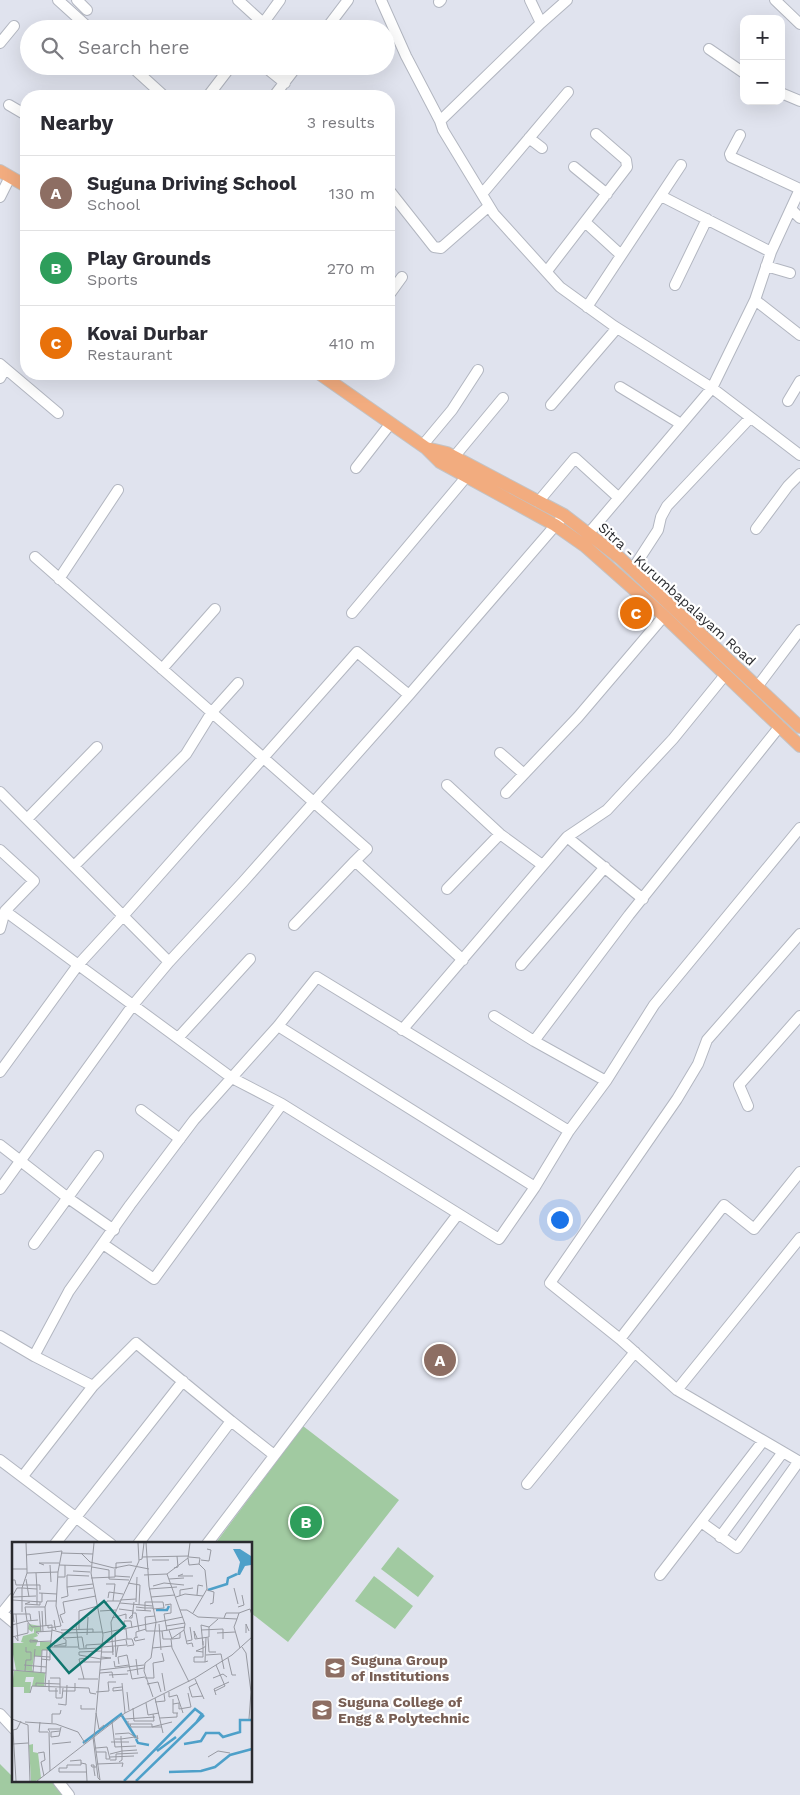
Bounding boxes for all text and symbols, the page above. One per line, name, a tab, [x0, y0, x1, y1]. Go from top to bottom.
map controls	[740, 15, 785, 105]
button: +	[740, 15, 785, 60]
search box	[20, 20, 395, 75]
icon: search	[38, 34, 66, 62]
text: Search here	[78, 36, 189, 59]
button: −	[740, 60, 785, 105]
text: Nearby	[40, 110, 113, 135]
text: 3 results	[307, 113, 375, 132]
text: Suguna Driving School	[87, 172, 297, 195]
text: A	[51, 184, 61, 203]
text: 130 m	[329, 184, 375, 203]
text: School	[87, 195, 140, 214]
text: Play Grounds	[87, 247, 211, 270]
text: B	[51, 259, 61, 278]
text: 270 m	[327, 259, 375, 278]
text: Sports	[87, 270, 138, 289]
text: Kovai Durbar	[87, 322, 208, 345]
text: C	[51, 334, 61, 353]
text: 410 m	[329, 334, 375, 353]
text: Restaurant	[87, 345, 173, 364]
street label: Sitra - Kurumbapalayam Road	[595, 519, 759, 669]
pin: C	[620, 594, 652, 632]
your location	[547, 1207, 573, 1233]
pin: A	[424, 1341, 456, 1379]
pin: B	[290, 1503, 322, 1541]
inset map	[12, 1542, 252, 1782]
place label: Suguna Group of Institutions	[351, 1652, 450, 1684]
school or university icon: Suguna Group of Institutions	[323, 1656, 347, 1680]
place label: Suguna College of Engg & Polytechnic	[338, 1694, 470, 1726]
school or university icon: Suguna College of Engg & Polytechnic	[310, 1698, 334, 1722]

